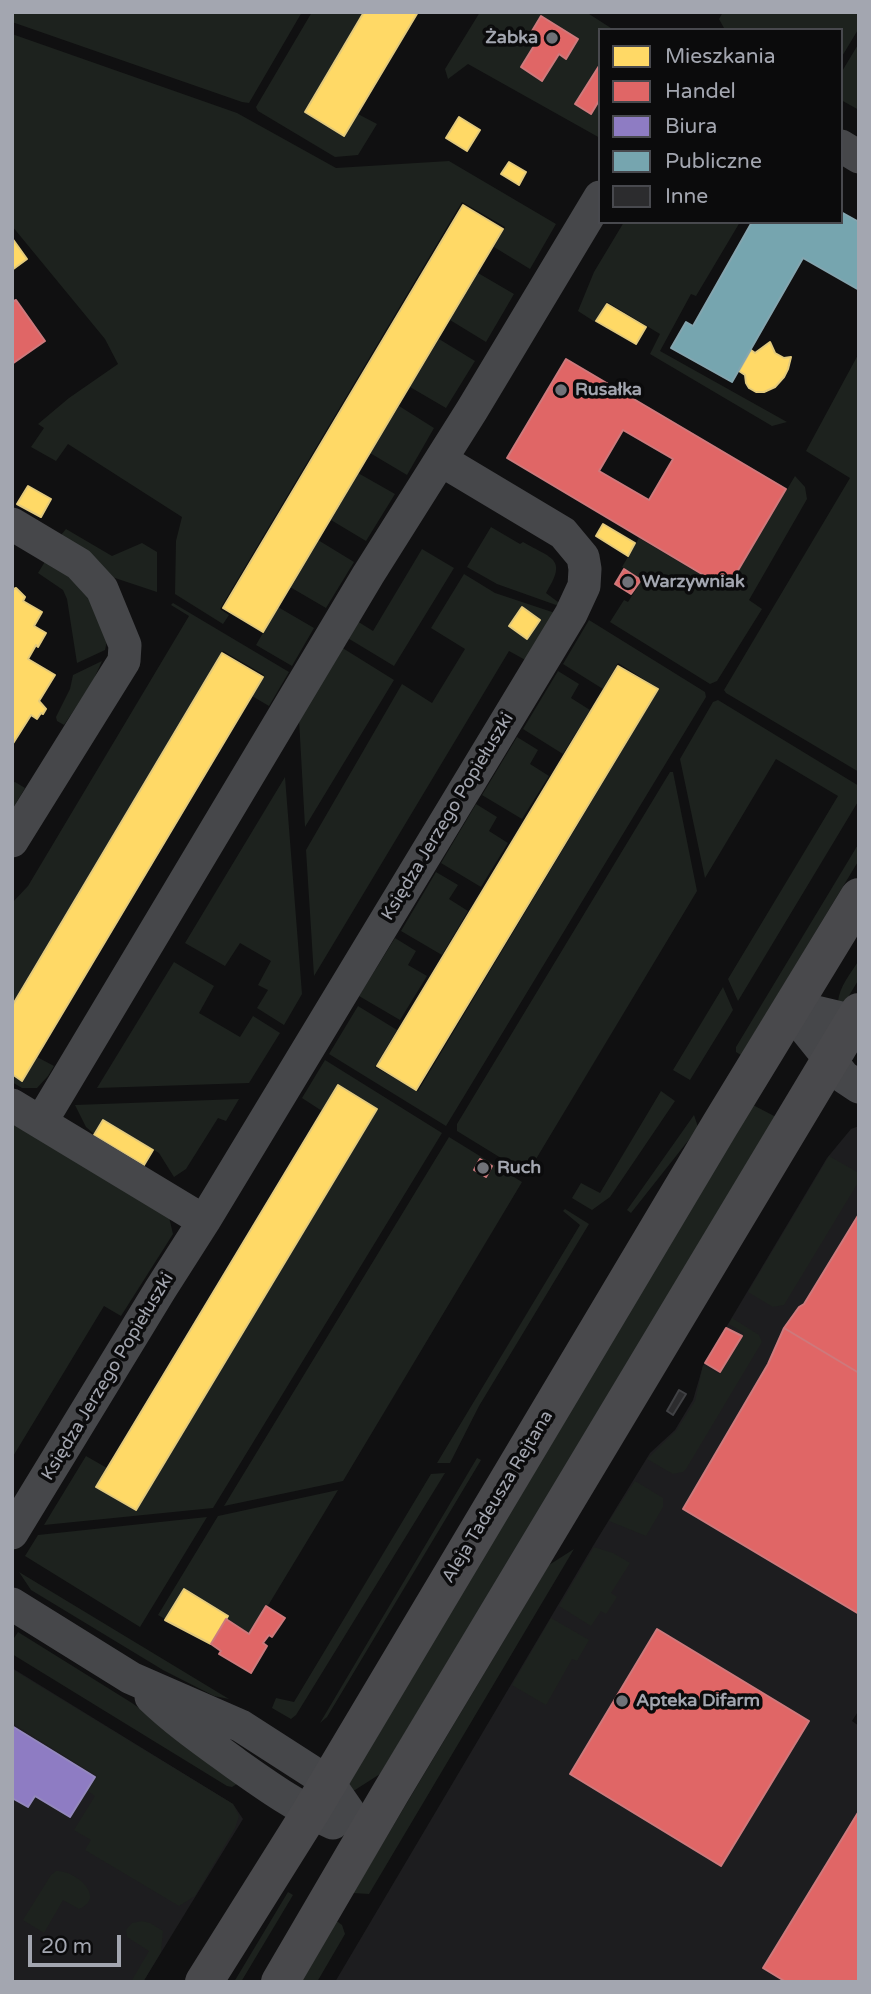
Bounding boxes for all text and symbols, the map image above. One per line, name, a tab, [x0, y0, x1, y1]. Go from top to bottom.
place label: Żabka	[485, 27, 538, 49]
legend	[598, 28, 843, 224]
marker: Żabka	[544, 30, 560, 46]
text: Mieszkania	[665, 44, 776, 69]
text: Handel	[665, 79, 736, 104]
text: Biura	[665, 114, 717, 139]
text: Publiczne	[665, 149, 762, 174]
text: Inne	[665, 184, 708, 209]
place label: Rusałka	[575, 379, 642, 401]
marker: Rusałka	[553, 382, 569, 398]
place label: Warzywniak	[642, 571, 745, 593]
marker: Warzywniak	[620, 574, 636, 590]
street label: Księdza Jerzego Popiełuszki	[377, 709, 519, 925]
place label: Ruch	[497, 1157, 541, 1179]
marker: Ruch	[475, 1160, 491, 1176]
street label: Księdza Jerzego Popiełuszki	[37, 1269, 179, 1485]
street label: Aleja Tadeusza Rejtana	[438, 1407, 558, 1587]
place label: Apteka Difarm	[636, 1690, 760, 1712]
marker: Apteka Difarm	[614, 1693, 630, 1709]
scale bar	[32, 1920, 124, 1964]
text: 20 m	[41, 1934, 92, 1959]

